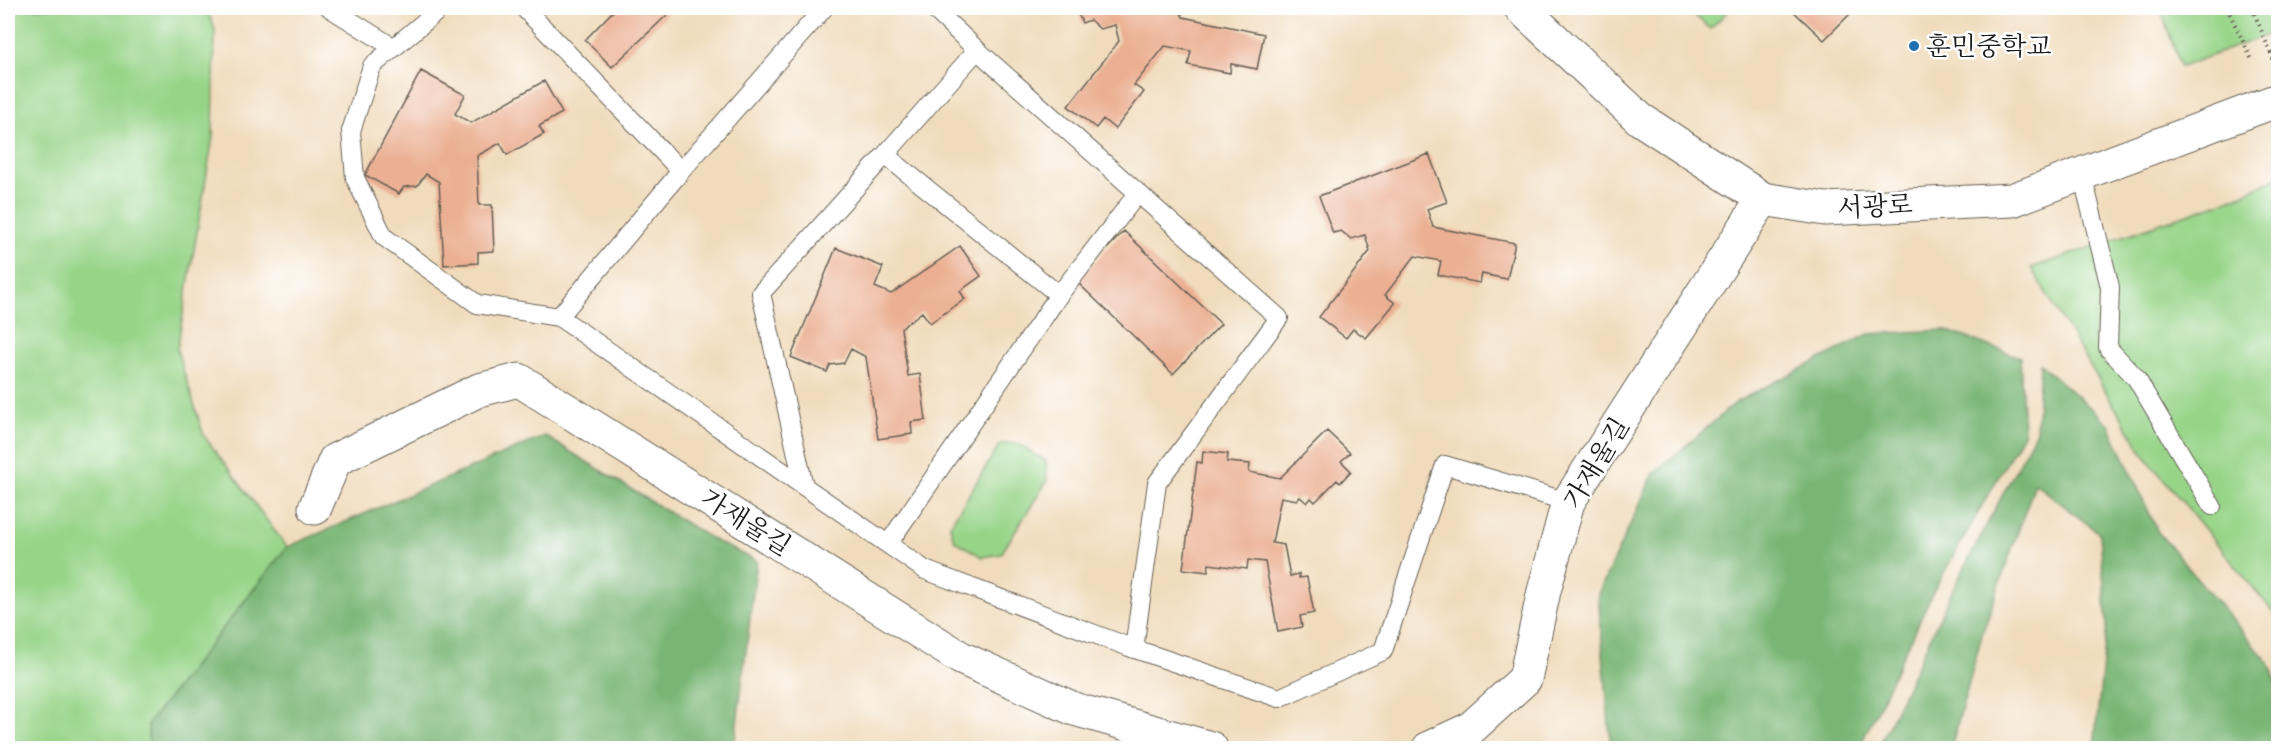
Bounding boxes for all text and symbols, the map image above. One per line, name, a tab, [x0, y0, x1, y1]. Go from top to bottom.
place label: 훈민중학교	[1926, 29, 2052, 64]
marker: 훈민중학교	[1907, 39, 1921, 53]
street label: 서광로	[1836, 187, 1914, 226]
street label: 가재울길	[1556, 411, 1637, 515]
street label: 가재울길	[694, 481, 798, 564]

